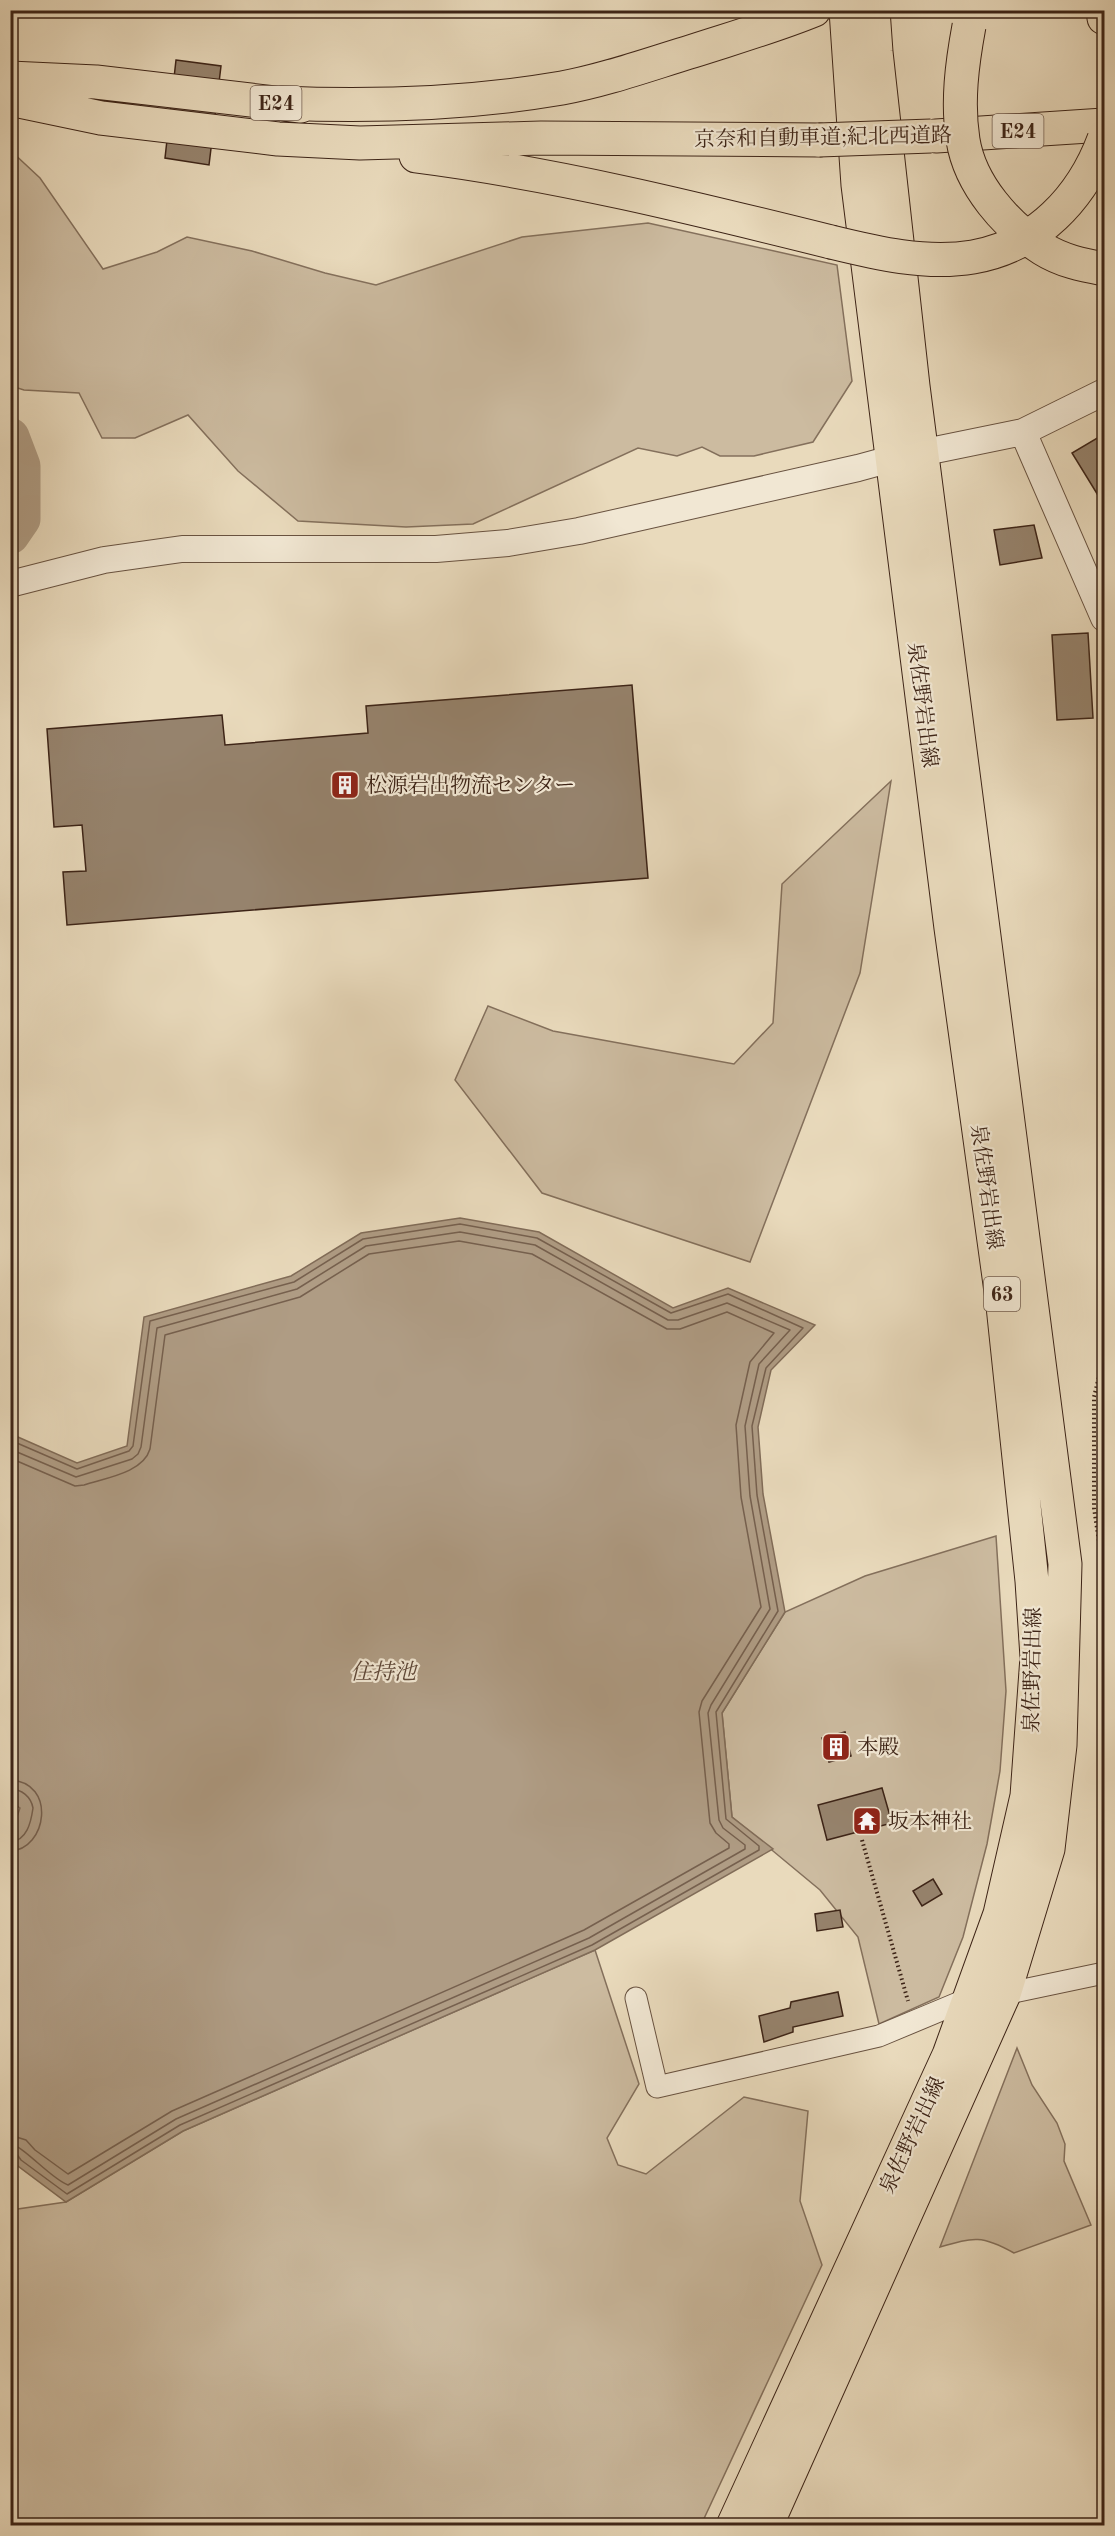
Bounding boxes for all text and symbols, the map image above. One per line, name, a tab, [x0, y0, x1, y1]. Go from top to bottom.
road number: E24	[250, 86, 302, 120]
road number: E24	[992, 114, 1044, 148]
street label: 京奈和自動車道;紀北西道路	[694, 124, 952, 151]
street label: 泉佐野岩出線	[903, 641, 942, 769]
building icon: 松源岩出物流センター	[329, 769, 361, 801]
place label: 松源岩出物流センター	[366, 774, 575, 797]
street label: 泉佐野岩出線	[966, 1123, 1007, 1251]
road number: 63	[984, 1277, 1020, 1311]
street label: 泉佐野岩出線	[1020, 1607, 1045, 1733]
water label: 住持池	[350, 1660, 419, 1684]
building icon: 本殿	[820, 1731, 852, 1763]
place label: 本殿	[857, 1736, 899, 1759]
temple icon: 坂本神社	[851, 1805, 883, 1837]
place label: 坂本神社	[888, 1810, 972, 1833]
street label: 泉佐野岩出線	[875, 2073, 950, 2197]

